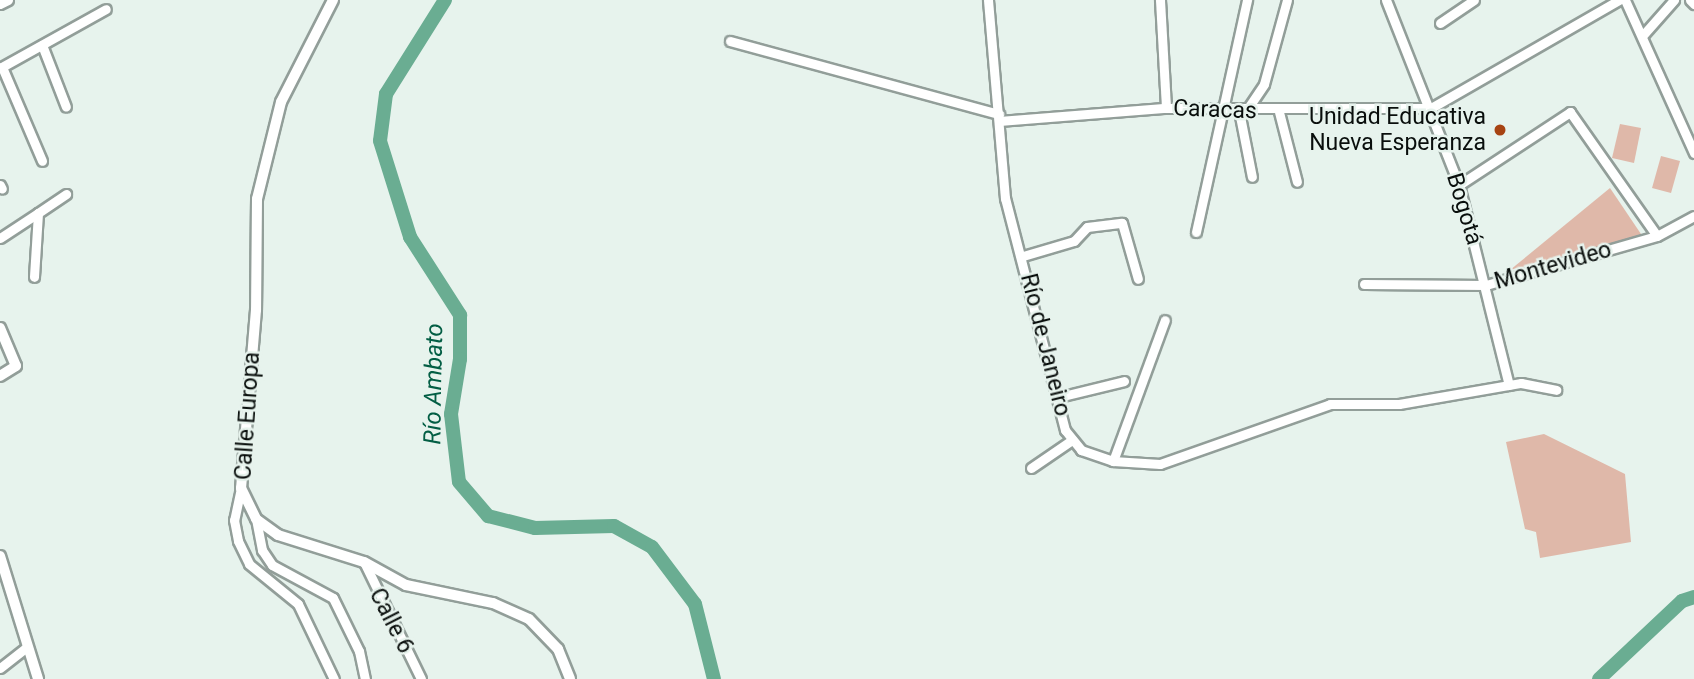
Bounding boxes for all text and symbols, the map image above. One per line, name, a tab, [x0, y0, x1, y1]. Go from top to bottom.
street label: Caracas	[1173, 95, 1257, 125]
place label: Unidad Educativa Nueva Esperanza	[1309, 103, 1486, 157]
marker: Unidad Educativa Nueva Esperanza	[1492, 122, 1508, 138]
street label: Bogotá	[1440, 170, 1488, 248]
street label: Montevideo	[1491, 236, 1615, 296]
street label: Río de Janeiro	[1014, 271, 1076, 419]
water label: Río Ambato	[419, 323, 449, 445]
street label: Calle Europa	[230, 351, 266, 481]
street label: Calle 6	[363, 584, 419, 658]

